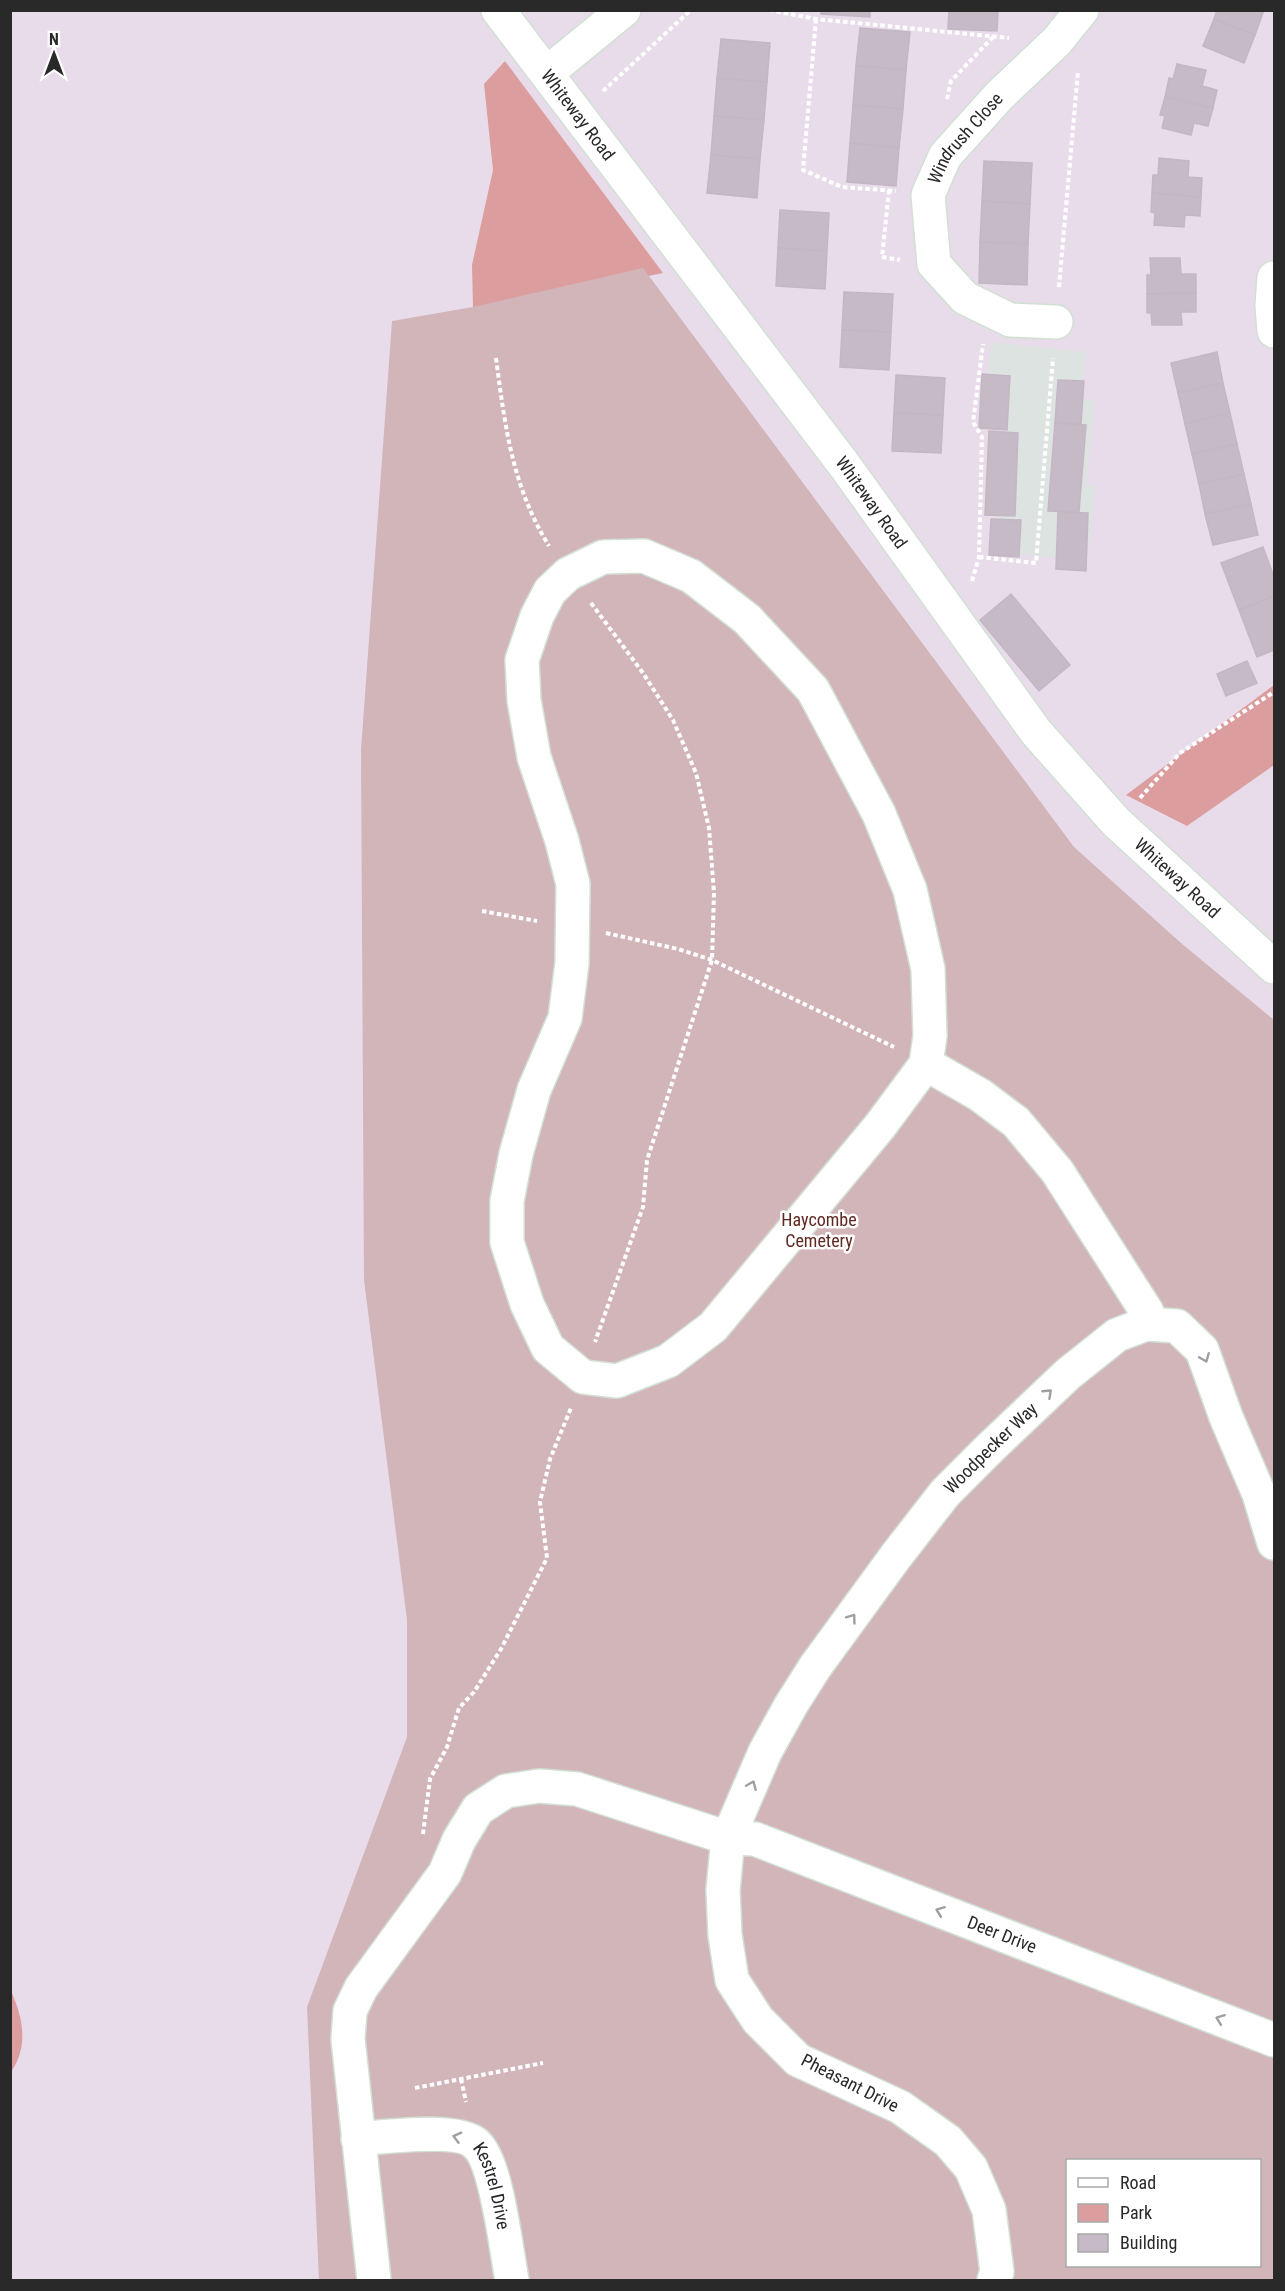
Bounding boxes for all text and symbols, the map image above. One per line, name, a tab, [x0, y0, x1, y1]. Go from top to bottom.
north arrow	[24, 24, 84, 84]
text: N	[49, 30, 59, 49]
street label: Whiteway Road	[537, 65, 619, 164]
street label: Windrush Close	[923, 88, 1007, 187]
street label: Whiteway Road	[831, 452, 912, 552]
street label: Whiteway Road	[1131, 833, 1225, 922]
park label: Haycombe Cemetery	[781, 1209, 857, 1251]
one-way arrow	[1197, 1352, 1210, 1363]
one-way arrow	[1041, 1389, 1052, 1400]
street label: Woodpecker Way	[940, 1398, 1042, 1498]
one-way arrow	[844, 1614, 855, 1625]
one-way arrow	[745, 1780, 757, 1791]
one-way arrow	[935, 1905, 946, 1918]
street label: Deer Drive	[964, 1911, 1040, 1957]
one-way arrow	[1215, 2013, 1226, 2026]
street label: Pheasant Drive	[798, 2049, 903, 2116]
one-way arrow	[452, 2132, 463, 2144]
street label: Kestrel Drive	[469, 2138, 514, 2231]
legend	[1066, 2159, 1261, 2267]
text: Road	[1120, 2172, 1156, 2193]
text: Park	[1120, 2202, 1152, 2223]
text: Building	[1120, 2232, 1177, 2253]

